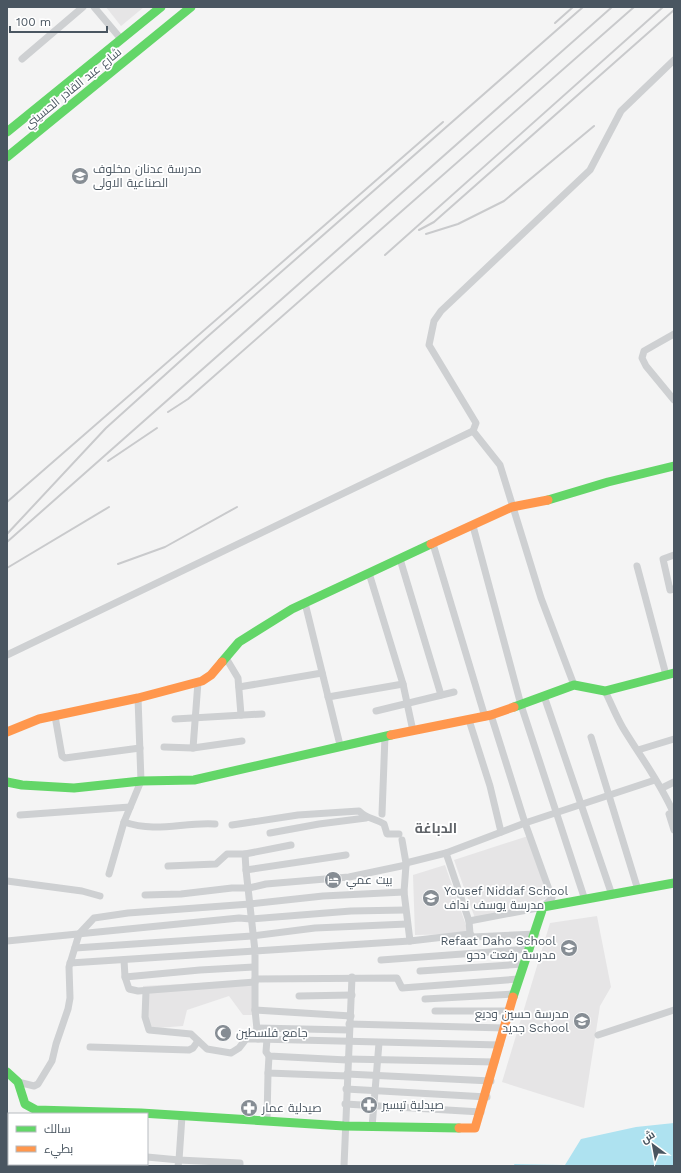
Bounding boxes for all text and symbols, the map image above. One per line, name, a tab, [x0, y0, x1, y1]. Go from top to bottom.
scale bar	[10, 8, 107, 34]
text: 100 m	[16, 15, 51, 29]
street label: شارع عبد القادر الحسيني	[22, 45, 126, 134]
place label: مدرسة عدنان مخلوف الصناعية الاولى	[93, 162, 202, 190]
school or university icon: مدرسة عدنان مخلوف الصناعية الاولى	[70, 166, 90, 186]
district label: الدباغة	[415, 820, 457, 836]
hotel icon: بيت عمي	[323, 870, 343, 890]
place label: بيت عمي	[346, 873, 392, 890]
place label: Yousef Niddaf School مدرسة يوسف نداف	[444, 884, 568, 912]
school or university icon: Yousef Niddaf School مدرسة يوسف نداف	[421, 888, 441, 908]
place label: Refaat Daho School مدرسة رفعت دحو	[440, 934, 556, 962]
school or university icon: Refaat Daho School مدرسة رفعت دحو	[559, 938, 579, 958]
place label: مدرسة حسين وديع جديد School	[475, 1007, 569, 1035]
school or university icon: مدرسة حسين وديع جديد School	[572, 1011, 592, 1031]
mosque icon: جامع فلسطين	[213, 1023, 233, 1043]
place label: جامع فلسطين	[236, 1026, 308, 1041]
pharmacy icon: صيدلية تيسير	[359, 1095, 379, 1115]
pharmacy icon: صيدلية عمار	[239, 1098, 259, 1118]
place label: صيدلية تيسير	[381, 1098, 444, 1112]
place label: صيدلية عمار	[261, 1101, 322, 1115]
legend	[8, 1113, 148, 1165]
text: سالك	[44, 1122, 71, 1136]
north arrow	[633, 1125, 673, 1165]
text: ش	[639, 1128, 657, 1146]
text: بطيء	[44, 1142, 73, 1159]

